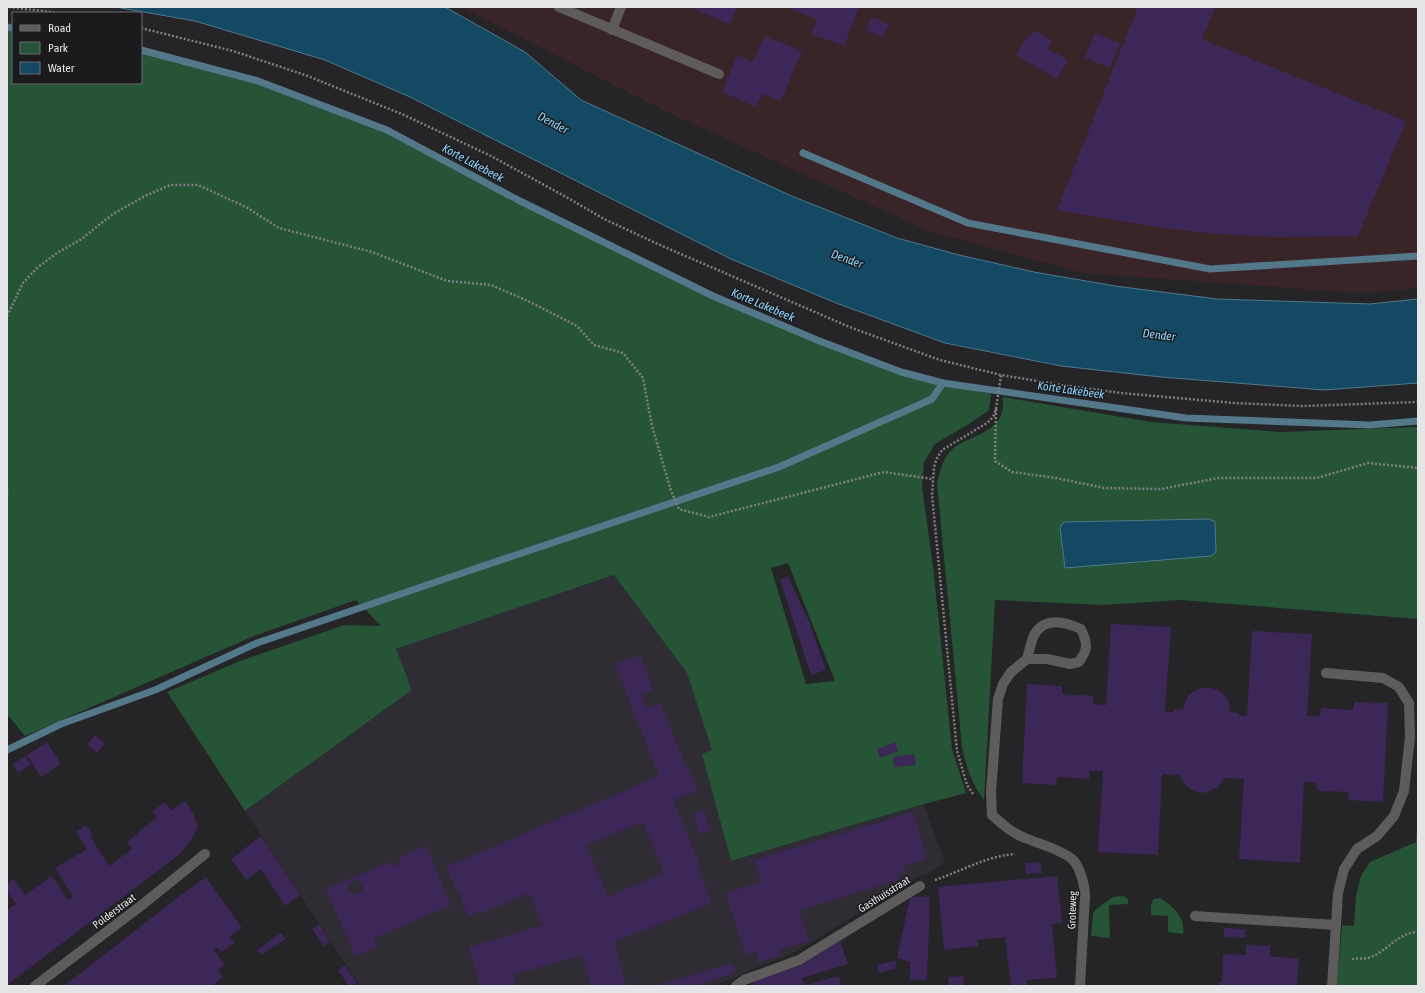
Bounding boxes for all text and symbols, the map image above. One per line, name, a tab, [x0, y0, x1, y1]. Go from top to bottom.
legend	[12, 12, 142, 84]
text: Road	[48, 21, 71, 35]
text: Park	[48, 41, 69, 55]
text: Water	[48, 61, 75, 75]
water label: Dender	[535, 109, 571, 137]
water label: Korte Lakebeek	[440, 141, 507, 185]
water label: Dender	[829, 247, 865, 271]
water label: Korte Lakebeek	[729, 285, 797, 325]
water label: Dender	[1142, 326, 1177, 344]
water label: Korte Lakebeek	[1037, 378, 1106, 402]
street label: Gasthuisstraat	[856, 873, 912, 915]
street label: Groteweg	[1065, 890, 1079, 929]
street label: Polderstraat	[90, 891, 138, 931]

